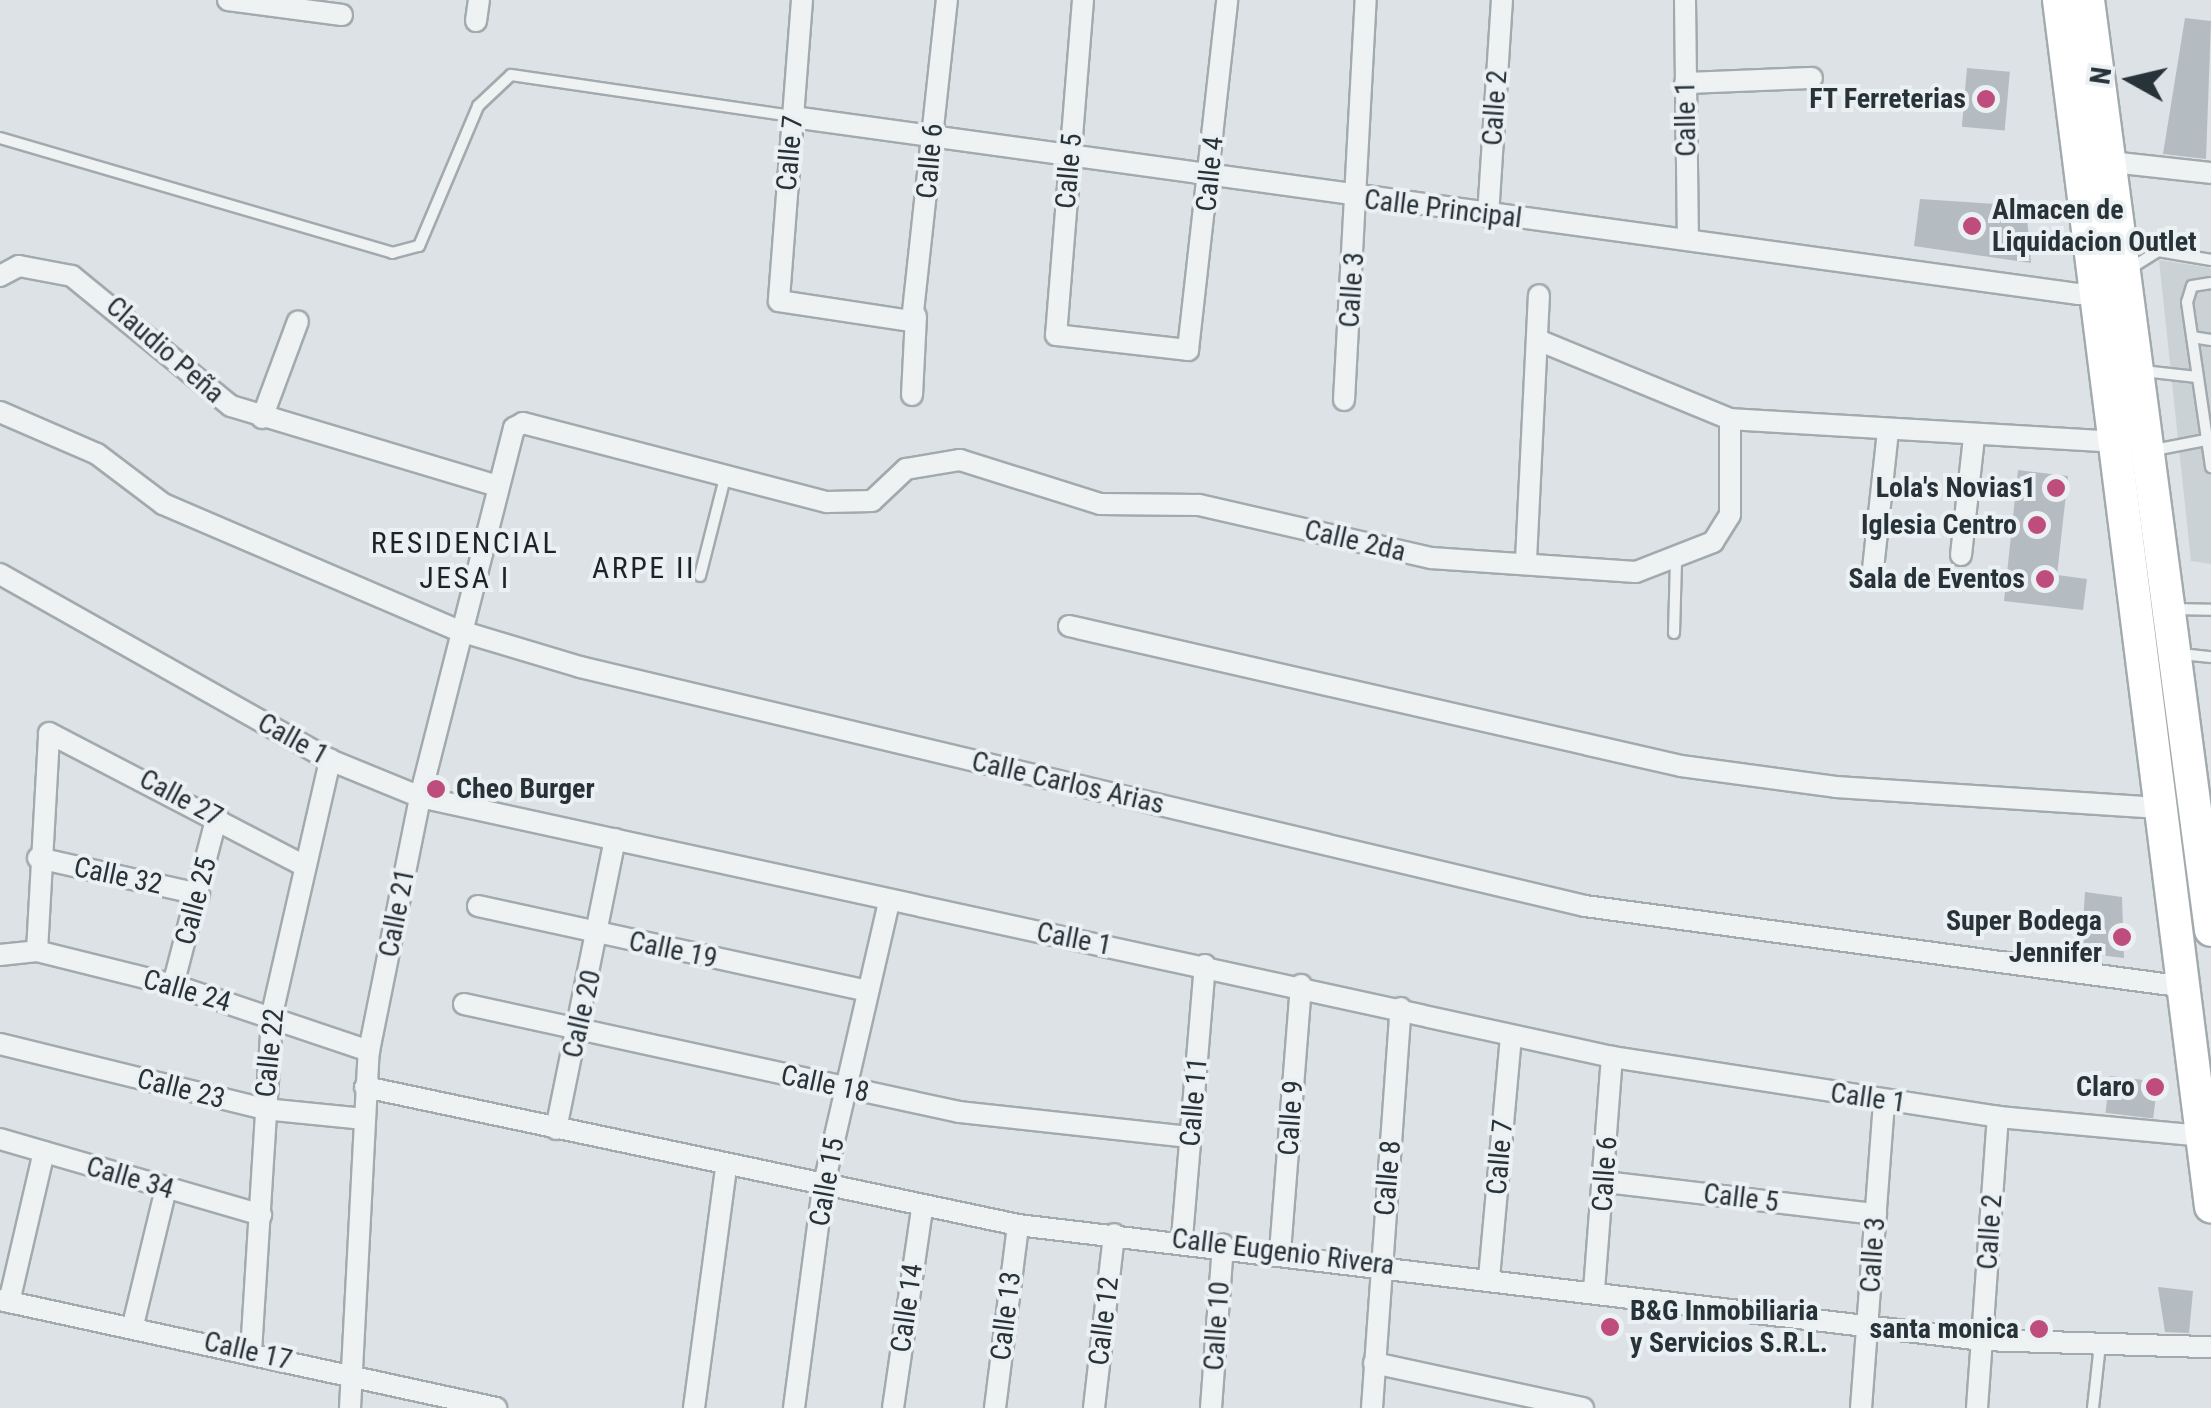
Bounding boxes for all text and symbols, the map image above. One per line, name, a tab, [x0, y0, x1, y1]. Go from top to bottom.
north arrow	[2081, 30, 2181, 130]
text: N	[2083, 65, 2118, 87]
street label: Calle 2	[1476, 69, 1514, 147]
street label: Calle 1	[1669, 81, 1703, 157]
place label: FT Ferreterias	[1808, 82, 1966, 116]
marker: FT Ferreterias	[1975, 88, 1997, 110]
street label: Calle 7	[770, 114, 810, 192]
street label: Calle 6	[910, 122, 950, 200]
street label: Calle 5	[1049, 132, 1089, 210]
street label: Calle 4	[1189, 135, 1231, 213]
street label: Calle Principal	[1362, 183, 1524, 235]
place label: Almacen de Liquidacion Outlet	[1992, 193, 2197, 259]
marker: Almacen de Liquidacion Outlet	[1961, 215, 1983, 237]
street label: Calle 3	[1333, 251, 1371, 329]
street label: Claudio Peña	[99, 290, 231, 410]
place label: Lola's Novias1	[1876, 471, 2036, 505]
marker: Lola's Novias1	[2045, 477, 2067, 499]
place label: Iglesia Centro	[1861, 508, 2017, 542]
street label: Calle 2da	[1301, 513, 1409, 569]
marker: Iglesia Centro	[2026, 514, 2048, 536]
district label: RESIDENCIAL JESA I	[371, 525, 559, 596]
district label: ARPE II	[592, 550, 696, 586]
place label: Sala de Eventos	[1848, 562, 2025, 596]
marker: Sala de Eventos	[2034, 568, 2056, 590]
street label: Calle 1	[252, 706, 334, 772]
street label: Calle Carlos Arias	[969, 745, 1167, 821]
street label: Calle 27	[134, 762, 228, 834]
place label: Cheo Burger	[456, 772, 595, 806]
marker: Cheo Burger	[425, 778, 447, 800]
street label: Calle 32	[71, 850, 165, 902]
street label: Calle 25	[168, 854, 224, 948]
street label: Calle 21	[372, 866, 422, 960]
place label: Super Bodega Jennifer	[1946, 904, 2102, 970]
street label: Calle 1	[1034, 915, 1114, 963]
street label: Calle 19	[626, 924, 720, 976]
marker: Super Bodega Jennifer	[2111, 926, 2133, 948]
street label: Calle 24	[139, 963, 235, 1019]
street label: Calle 20	[556, 967, 608, 1061]
street label: Calle 22	[249, 1007, 291, 1099]
street label: Calle 11	[1173, 1056, 1215, 1148]
street label: Calle 18	[778, 1058, 872, 1110]
street label: Calle 23	[134, 1062, 228, 1116]
place label: Claro	[2076, 1070, 2135, 1104]
street label: Calle 1	[1828, 1076, 1908, 1120]
marker: Claro	[2144, 1076, 2166, 1098]
street label: Calle 9	[1272, 1079, 1310, 1157]
street label: Calle 7	[1480, 1118, 1520, 1196]
street label: Calle 15	[803, 1135, 851, 1229]
street label: Calle 6	[1586, 1135, 1624, 1213]
street label: Calle 8	[1368, 1139, 1408, 1217]
street label: Calle 34	[82, 1150, 178, 1206]
street label: Calle 5	[1701, 1177, 1781, 1219]
street label: Calle 2	[1971, 1193, 2009, 1271]
street label: Calle 3	[1854, 1216, 1892, 1294]
street label: Calle Eugenio Rivera	[1170, 1222, 1396, 1282]
street label: Calle 14	[884, 1261, 930, 1355]
street label: Calle 13	[984, 1270, 1028, 1362]
street label: Calle 12	[1082, 1275, 1126, 1367]
street label: Calle 10	[1197, 1280, 1237, 1372]
place label: B&G Inmobiliaria y Servicios S.R.L.	[1630, 1294, 1828, 1360]
place label: santa monica	[1869, 1312, 2019, 1346]
marker: B&G Inmobiliaria y Servicios S.R.L.	[1599, 1316, 1621, 1338]
marker: santa monica	[2028, 1318, 2050, 1340]
street label: Calle 17	[201, 1325, 295, 1377]

